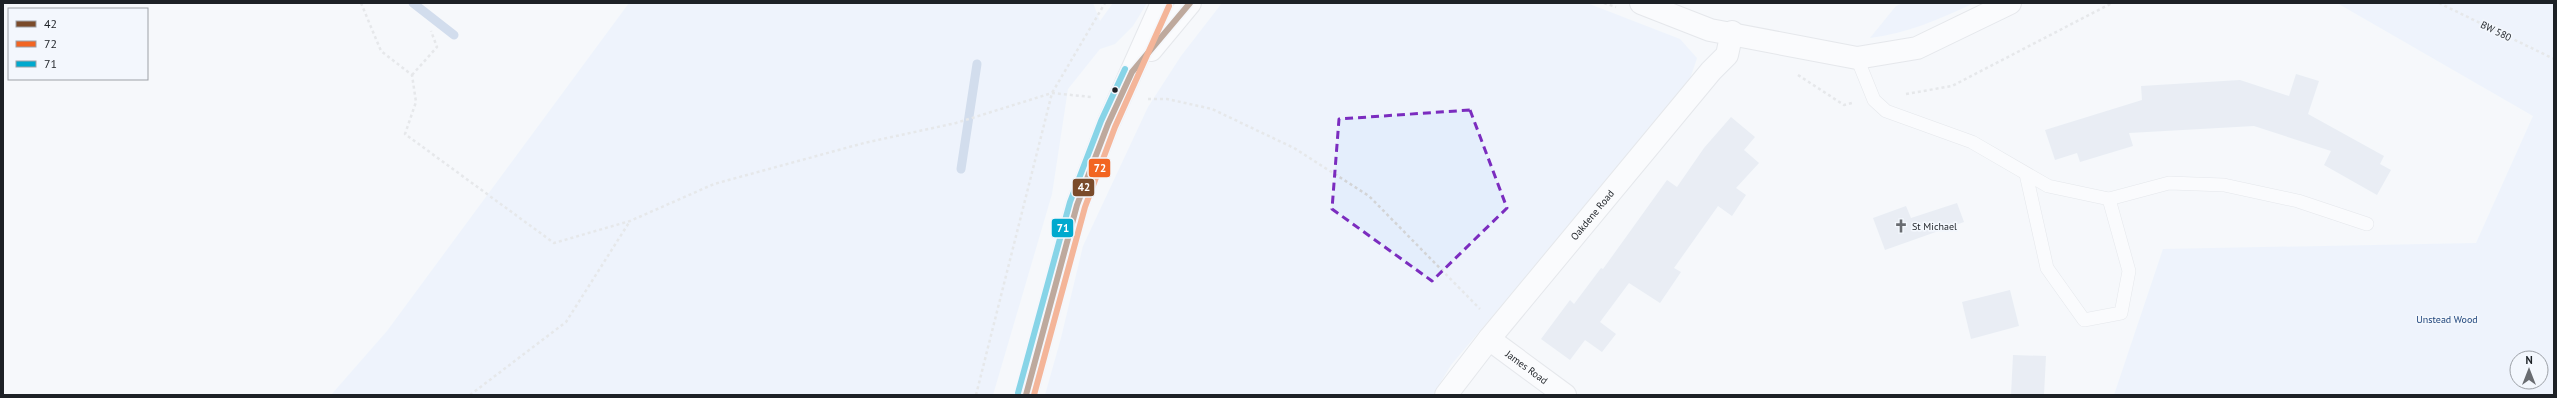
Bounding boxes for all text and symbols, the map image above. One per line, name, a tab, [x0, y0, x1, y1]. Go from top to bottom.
legend	[8, 8, 148, 80]
text: 42	[44, 16, 57, 31]
street label: BW 580	[2478, 18, 2514, 44]
text: 72	[44, 36, 57, 51]
text: 71	[44, 56, 57, 71]
unlabelled marker	[1110, 85, 1120, 95]
line badge: 72	[1088, 158, 1111, 178]
text: 72	[1094, 161, 1106, 175]
line badge: 42	[1072, 178, 1095, 197]
text: 42	[1078, 180, 1090, 194]
street label: Oakdene Road	[1567, 187, 1617, 243]
line badge: 71	[1051, 218, 1074, 238]
church icon: St Michael	[1893, 218, 1909, 234]
place label: St Michael	[1912, 220, 1957, 233]
text: 71	[1057, 221, 1069, 235]
park label: Unstead Wood	[2416, 313, 2478, 326]
street label: James Road	[1502, 346, 1551, 387]
north arrow	[2509, 350, 2549, 390]
text: N	[2525, 353, 2533, 367]

